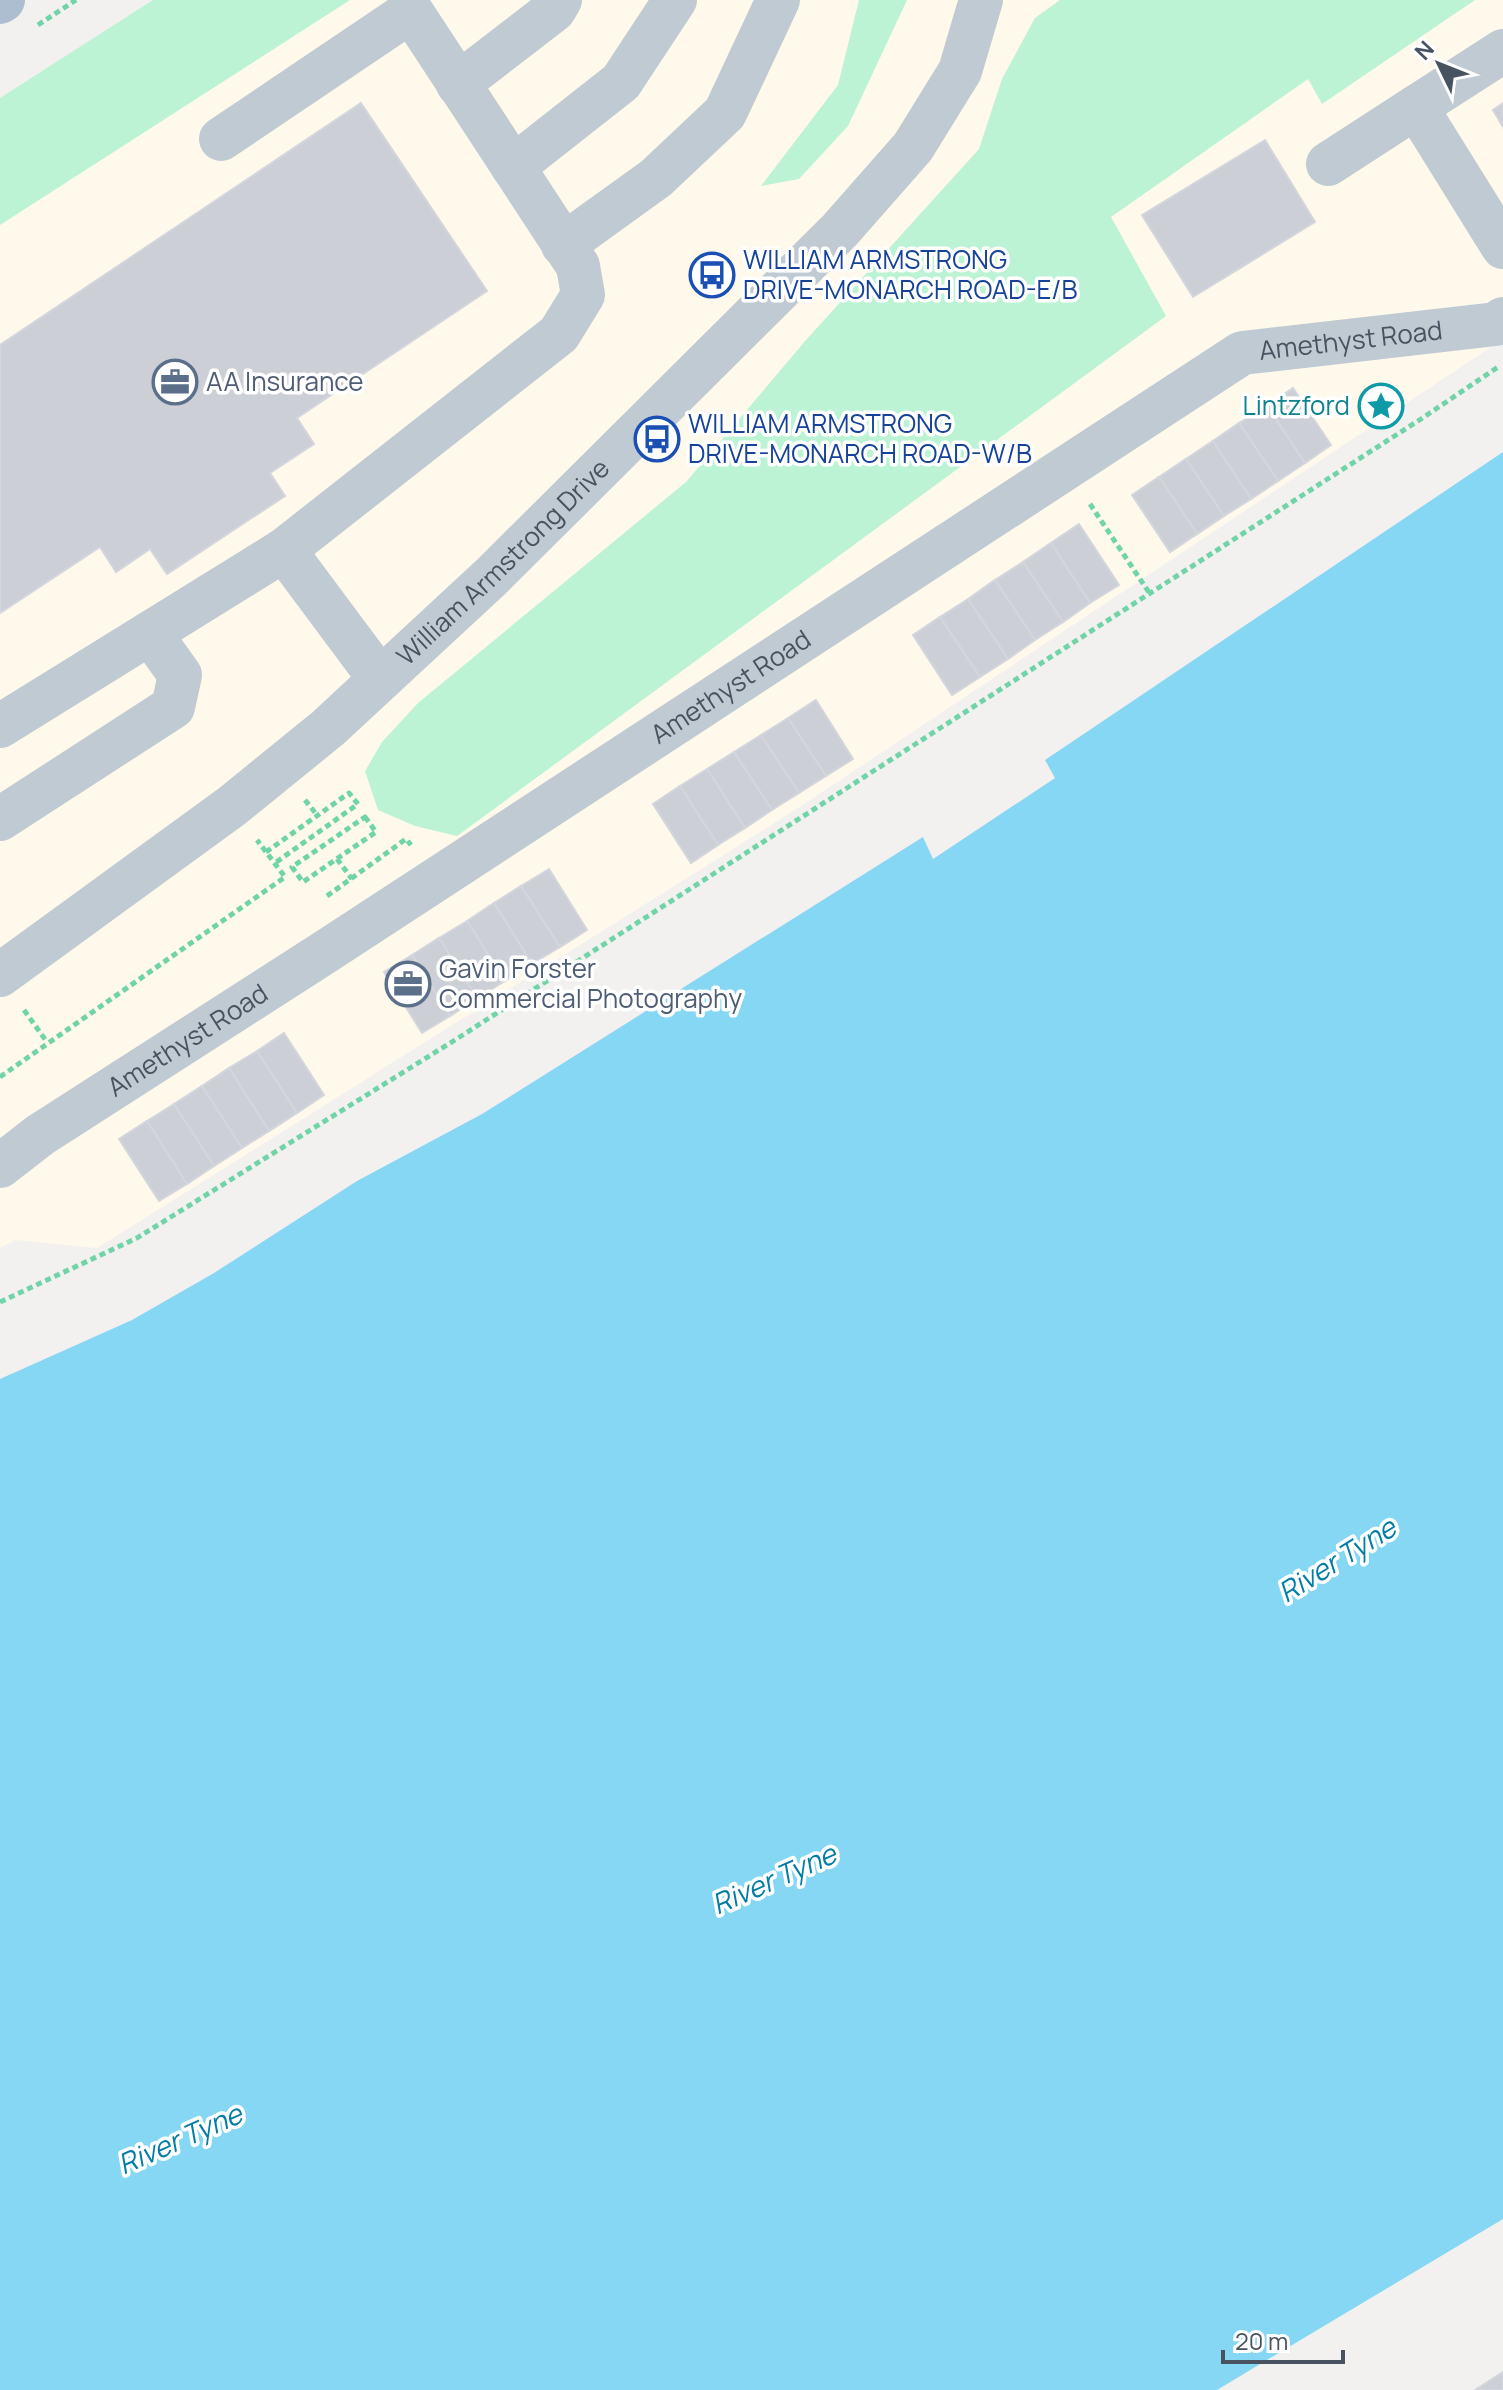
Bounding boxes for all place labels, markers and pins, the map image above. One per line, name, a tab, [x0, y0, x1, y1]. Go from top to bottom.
place label: WILLIAM ARMSTRONG DRIVE-MONARCH ROAD-E/B	[743, 241, 1077, 307]
bus stop icon: WILLIAM ARMSTRONG DRIVE-MONARCH ROAD-E/B	[688, 251, 736, 299]
office icon: AA Insurance	[151, 358, 199, 406]
place label: AA Insurance	[206, 363, 364, 399]
place icon: Lintzford	[1357, 382, 1405, 430]
place label: Lintzford	[1242, 387, 1350, 423]
place label: WILLIAM ARMSTRONG DRIVE-MONARCH ROAD-W/B	[688, 405, 1032, 471]
bus stop icon: WILLIAM ARMSTRONG DRIVE-MONARCH ROAD-W/B	[633, 415, 681, 463]
place label: Gavin Forster Commercial Photography	[439, 950, 742, 1016]
office icon: Gavin Forster Commercial Photography	[384, 960, 432, 1008]

